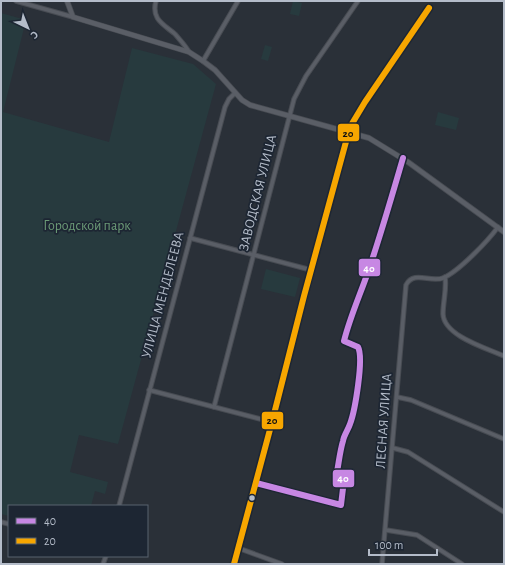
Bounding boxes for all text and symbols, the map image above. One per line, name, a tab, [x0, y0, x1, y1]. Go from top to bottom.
north arrow	[8, 8, 48, 48]
text: С	[28, 29, 40, 41]
line badge: 20	[337, 123, 360, 142]
text: 20	[343, 128, 354, 139]
street label: ЗАВОДСКАЯ УЛИЦА	[237, 133, 279, 253]
park label: Городской парк	[43, 219, 131, 233]
street label: УЛИЦА МЕНДЕЛЕЕВА	[139, 230, 187, 360]
line badge: 40	[358, 258, 381, 277]
text: 40	[363, 263, 375, 274]
street label: ЛЕСНАЯ УЛИЦА	[374, 373, 394, 469]
line badge: 20	[261, 411, 284, 430]
text: 20	[267, 415, 278, 426]
line badge: 40	[332, 469, 355, 488]
text: 40	[337, 473, 349, 484]
unlabelled marker	[247, 493, 257, 503]
legend	[8, 505, 148, 557]
text: 40	[44, 515, 56, 527]
scale bar	[369, 531, 437, 557]
text: 20	[44, 535, 56, 547]
text: 100 m	[375, 539, 403, 551]

